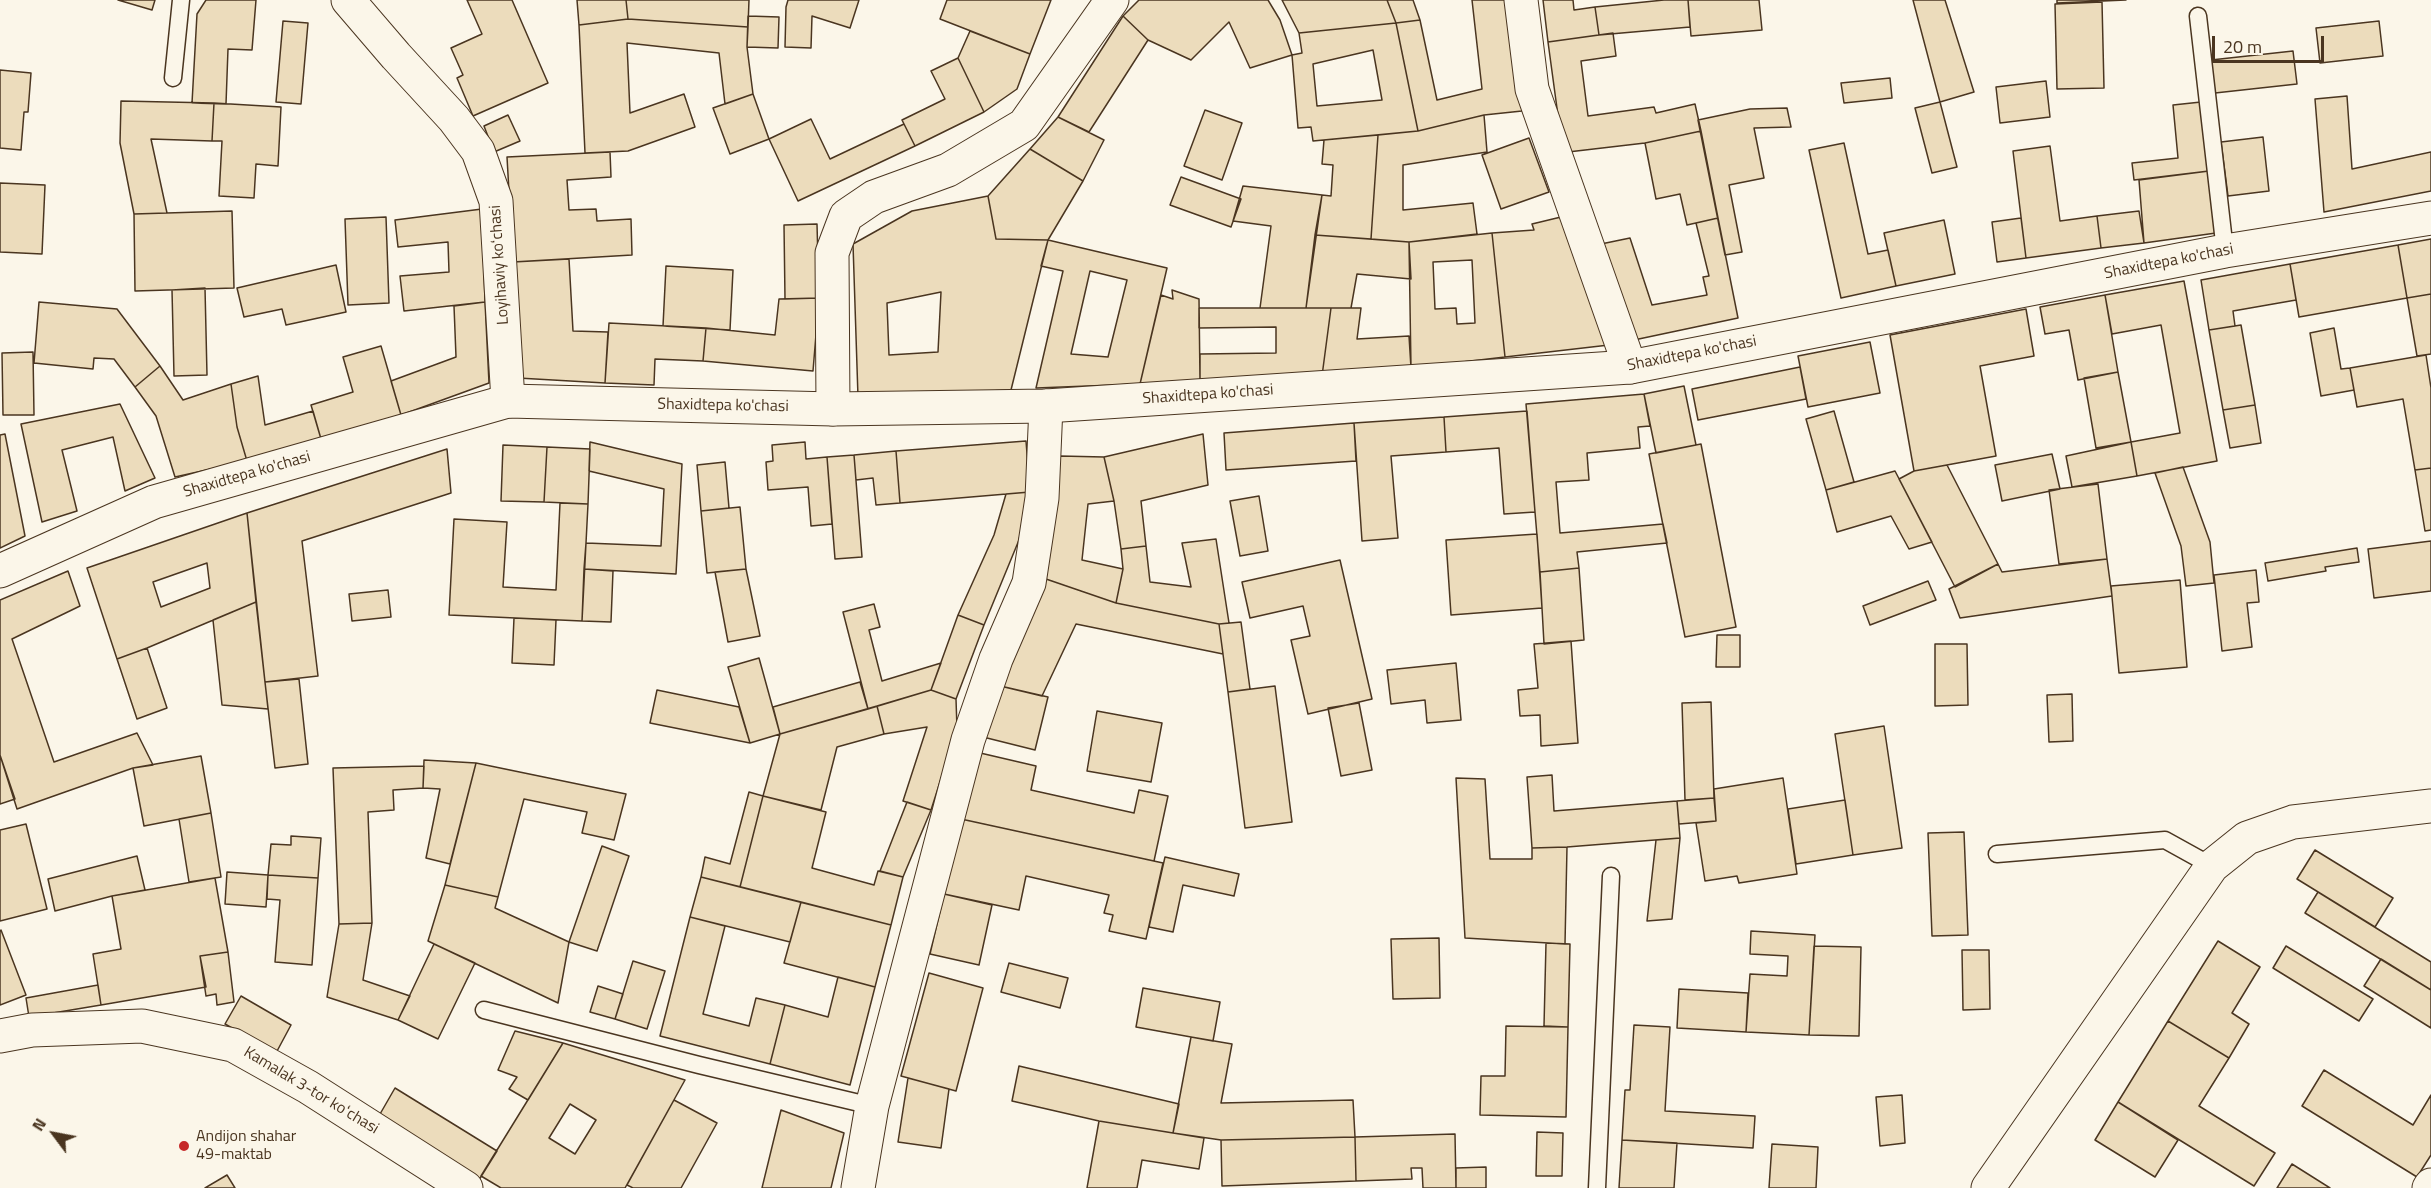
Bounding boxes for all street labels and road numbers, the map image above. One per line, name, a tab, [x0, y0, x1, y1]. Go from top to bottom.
street label: Loyihaviy koʻchasi	[486, 204, 514, 326]
street label: Shaxidtepa ko'chasi	[2103, 240, 2235, 284]
street label: Shaxidtepa ko'chasi	[1626, 332, 1758, 376]
street label: Shaxidtepa ko'chasi	[1142, 381, 1274, 409]
street label: Shaxidtepa ko'chasi	[657, 395, 789, 417]
street label: Shaxidtepa ko'chasi	[181, 448, 313, 502]
street label: Kamalak 3-tor koʻchasi	[240, 1043, 382, 1139]

